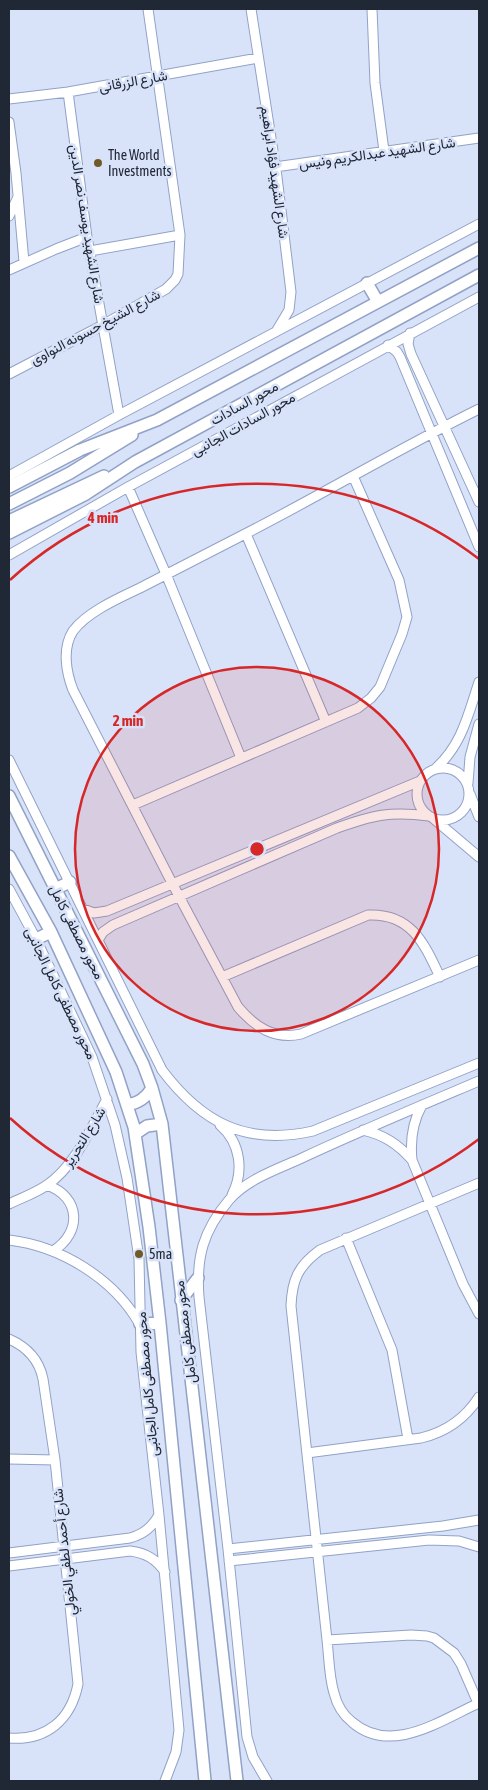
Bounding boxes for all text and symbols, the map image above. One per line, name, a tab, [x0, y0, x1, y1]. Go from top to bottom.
street label: شارع الزرقانى	[97, 67, 169, 98]
street label: شارع الشهيد فؤاد ابراهيم	[255, 105, 292, 240]
street label: شارع الشهيد عبدالكريم ونيس	[298, 134, 457, 175]
street label: شارع الشهيد يوسف نصر الدين	[64, 143, 107, 305]
place label: The World Investments	[108, 147, 172, 179]
marker: The World Investments	[92, 157, 104, 169]
street label: شارع الشيخ حسونه النواوى	[27, 286, 164, 371]
street label: محور السادات	[207, 378, 281, 429]
street label: محور السادات الجانبى	[188, 389, 298, 460]
text: 4 min	[87, 509, 118, 526]
text: 2 min	[113, 712, 143, 729]
centre of rings	[248, 840, 266, 858]
street label: محور مصطفى كامل	[45, 882, 108, 982]
street label: محور مصطفى كامل الجانبى	[21, 924, 100, 1062]
street label: شارع التحرير	[59, 1104, 111, 1172]
place label: 5ma	[149, 1246, 172, 1262]
marker: 5ma	[133, 1248, 145, 1260]
street label: محور مصطفى كامل	[171, 1279, 200, 1384]
street label: محور مصطفى كامل الجانبى	[133, 1311, 162, 1457]
street label: شارع أحمد لطفي الخولي	[49, 1487, 83, 1616]

